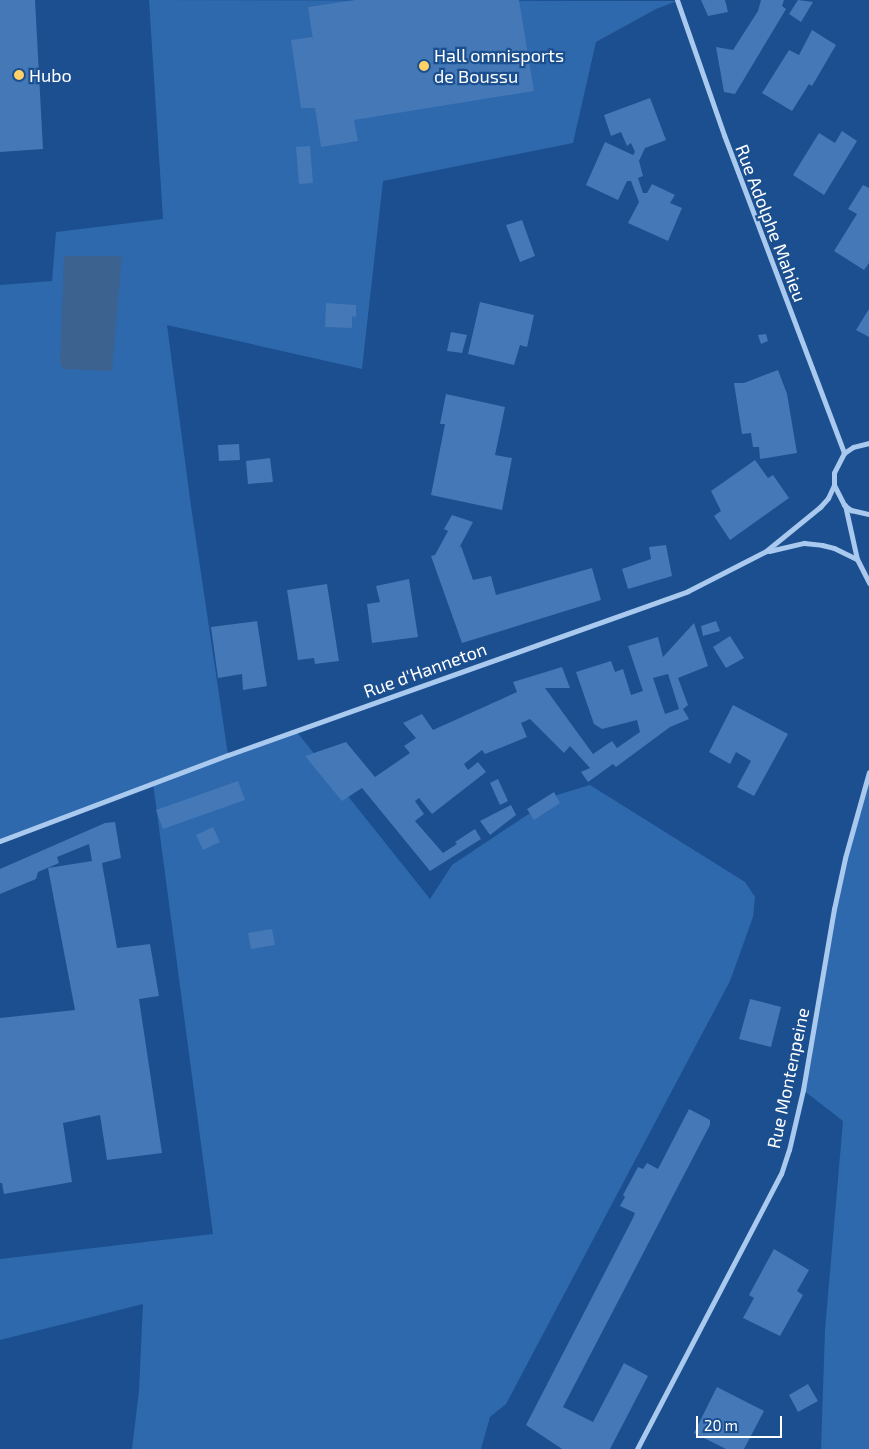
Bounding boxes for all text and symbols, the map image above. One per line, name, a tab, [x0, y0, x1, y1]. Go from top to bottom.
place label: Hall omnisports de Boussu	[434, 45, 565, 88]
marker: Hall omnisports de Boussu	[418, 60, 430, 72]
place label: Hubo	[29, 64, 72, 86]
marker: Hubo	[13, 69, 25, 81]
street label: Rue Adolphe Mahieu	[731, 141, 811, 305]
street label: Rue d'Hanneton	[361, 638, 489, 702]
street label: Rue Montenpeine	[763, 1006, 813, 1150]
scale bar	[699, 1406, 785, 1438]
text: 20 m	[704, 1416, 738, 1434]

